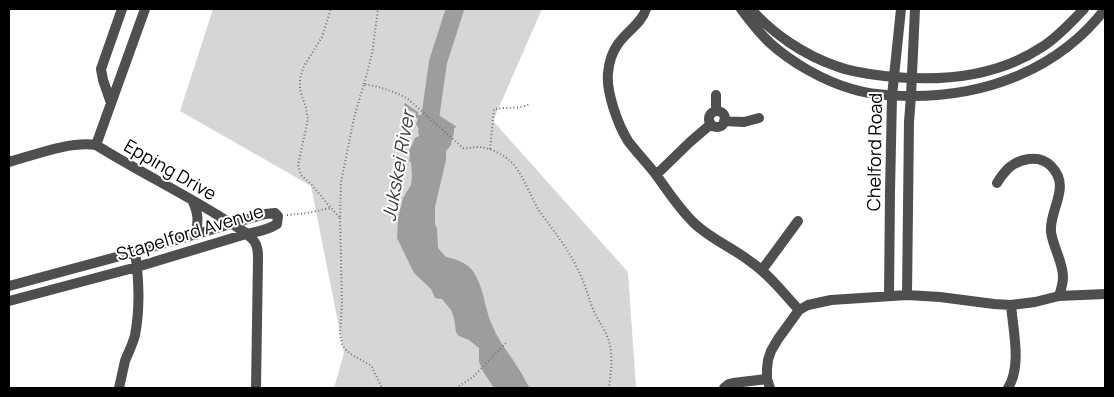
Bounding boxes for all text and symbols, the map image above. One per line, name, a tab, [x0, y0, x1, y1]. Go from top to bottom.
street label: Chelford Road	[861, 93, 887, 211]
water label: Jukskei River	[376, 107, 421, 223]
street label: Epping Drive	[120, 133, 221, 205]
street label: Stapelford Avenue	[113, 198, 266, 266]

